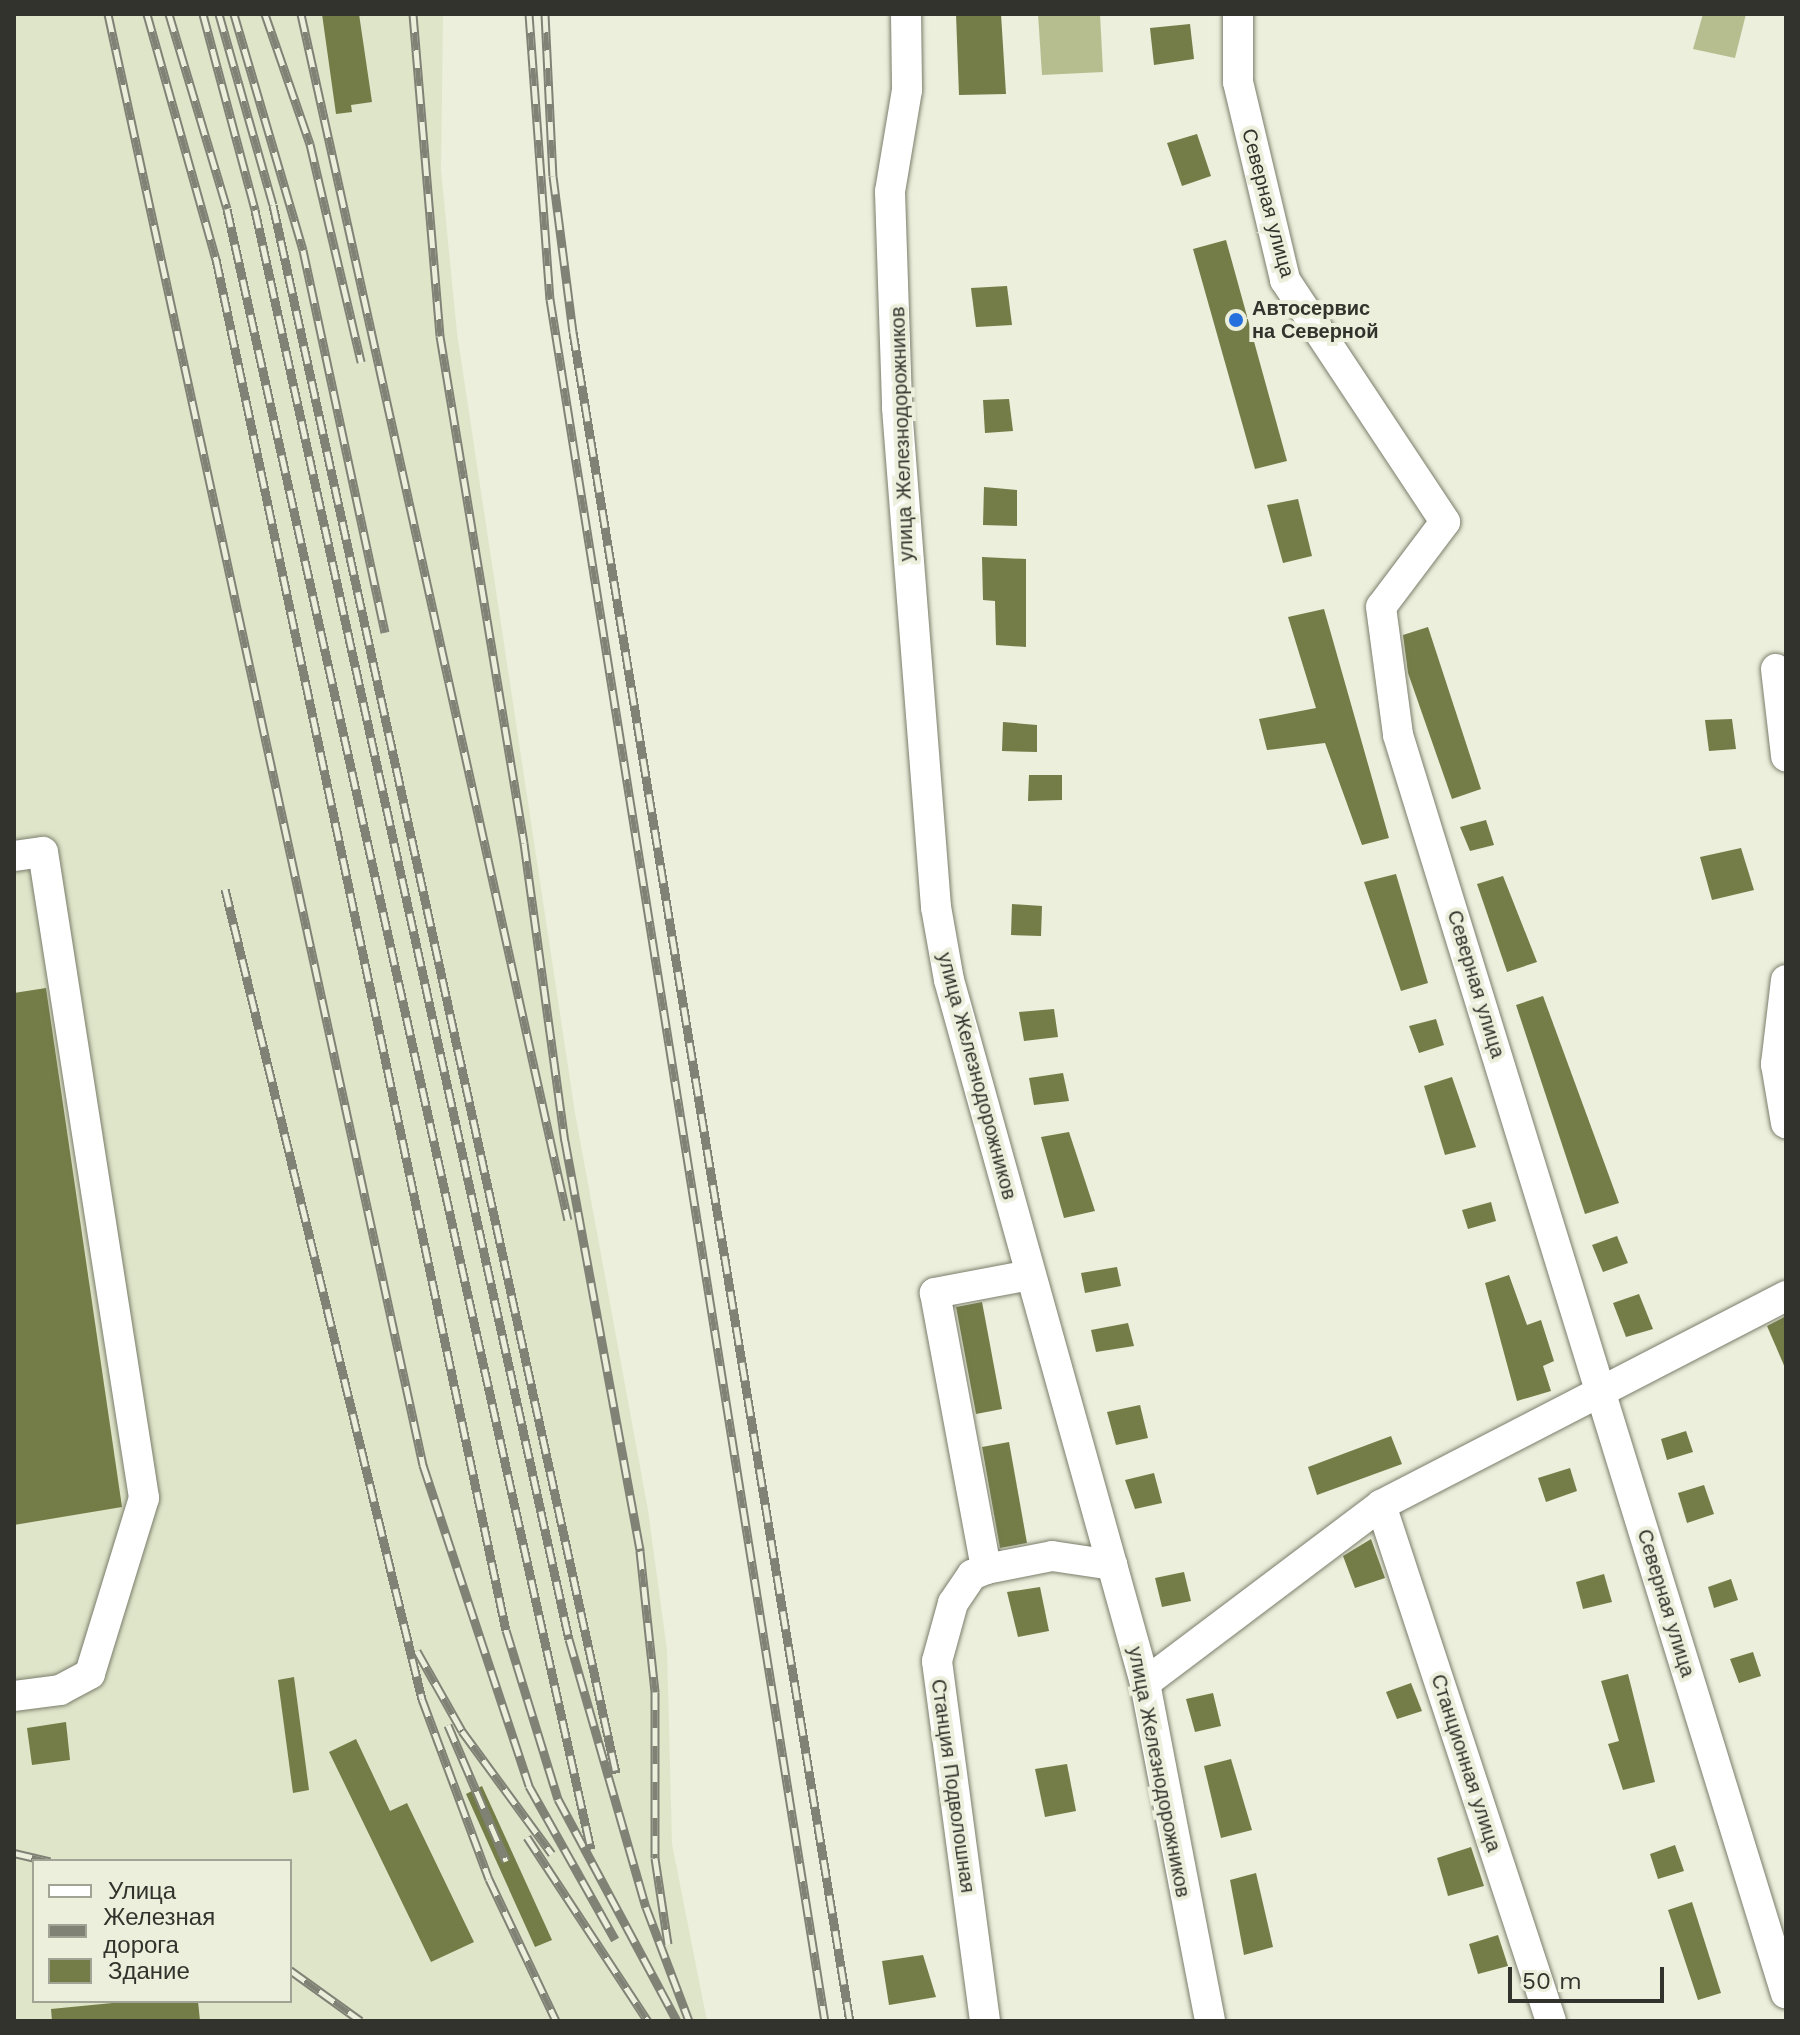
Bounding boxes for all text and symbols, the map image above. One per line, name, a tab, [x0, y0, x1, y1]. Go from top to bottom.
street label: Северная улица	[1237, 126, 1299, 280]
place label: Автосервис на Северной	[1252, 296, 1378, 343]
street label: улица Железнодорожников	[886, 306, 918, 562]
marker: Автосервис на Северной	[1227, 311, 1245, 329]
street label: Северная улица	[1442, 907, 1510, 1061]
street label: улица Железнодорожников	[932, 950, 1022, 1202]
street label: Северная улица	[1632, 1526, 1700, 1680]
street label: улица Железнодорожников	[1123, 1645, 1195, 1899]
street label: Станционная улица	[1426, 1671, 1506, 1855]
street label: Станция Подволошная	[926, 1678, 980, 1894]
legend	[32, 1859, 292, 2003]
text: Улица	[108, 1877, 176, 1905]
text: Железная дорога	[103, 1903, 215, 1959]
scale bar	[1512, 1951, 1668, 2001]
text: Здание	[108, 1957, 190, 1985]
text: 50 m	[1522, 1967, 1582, 1995]

